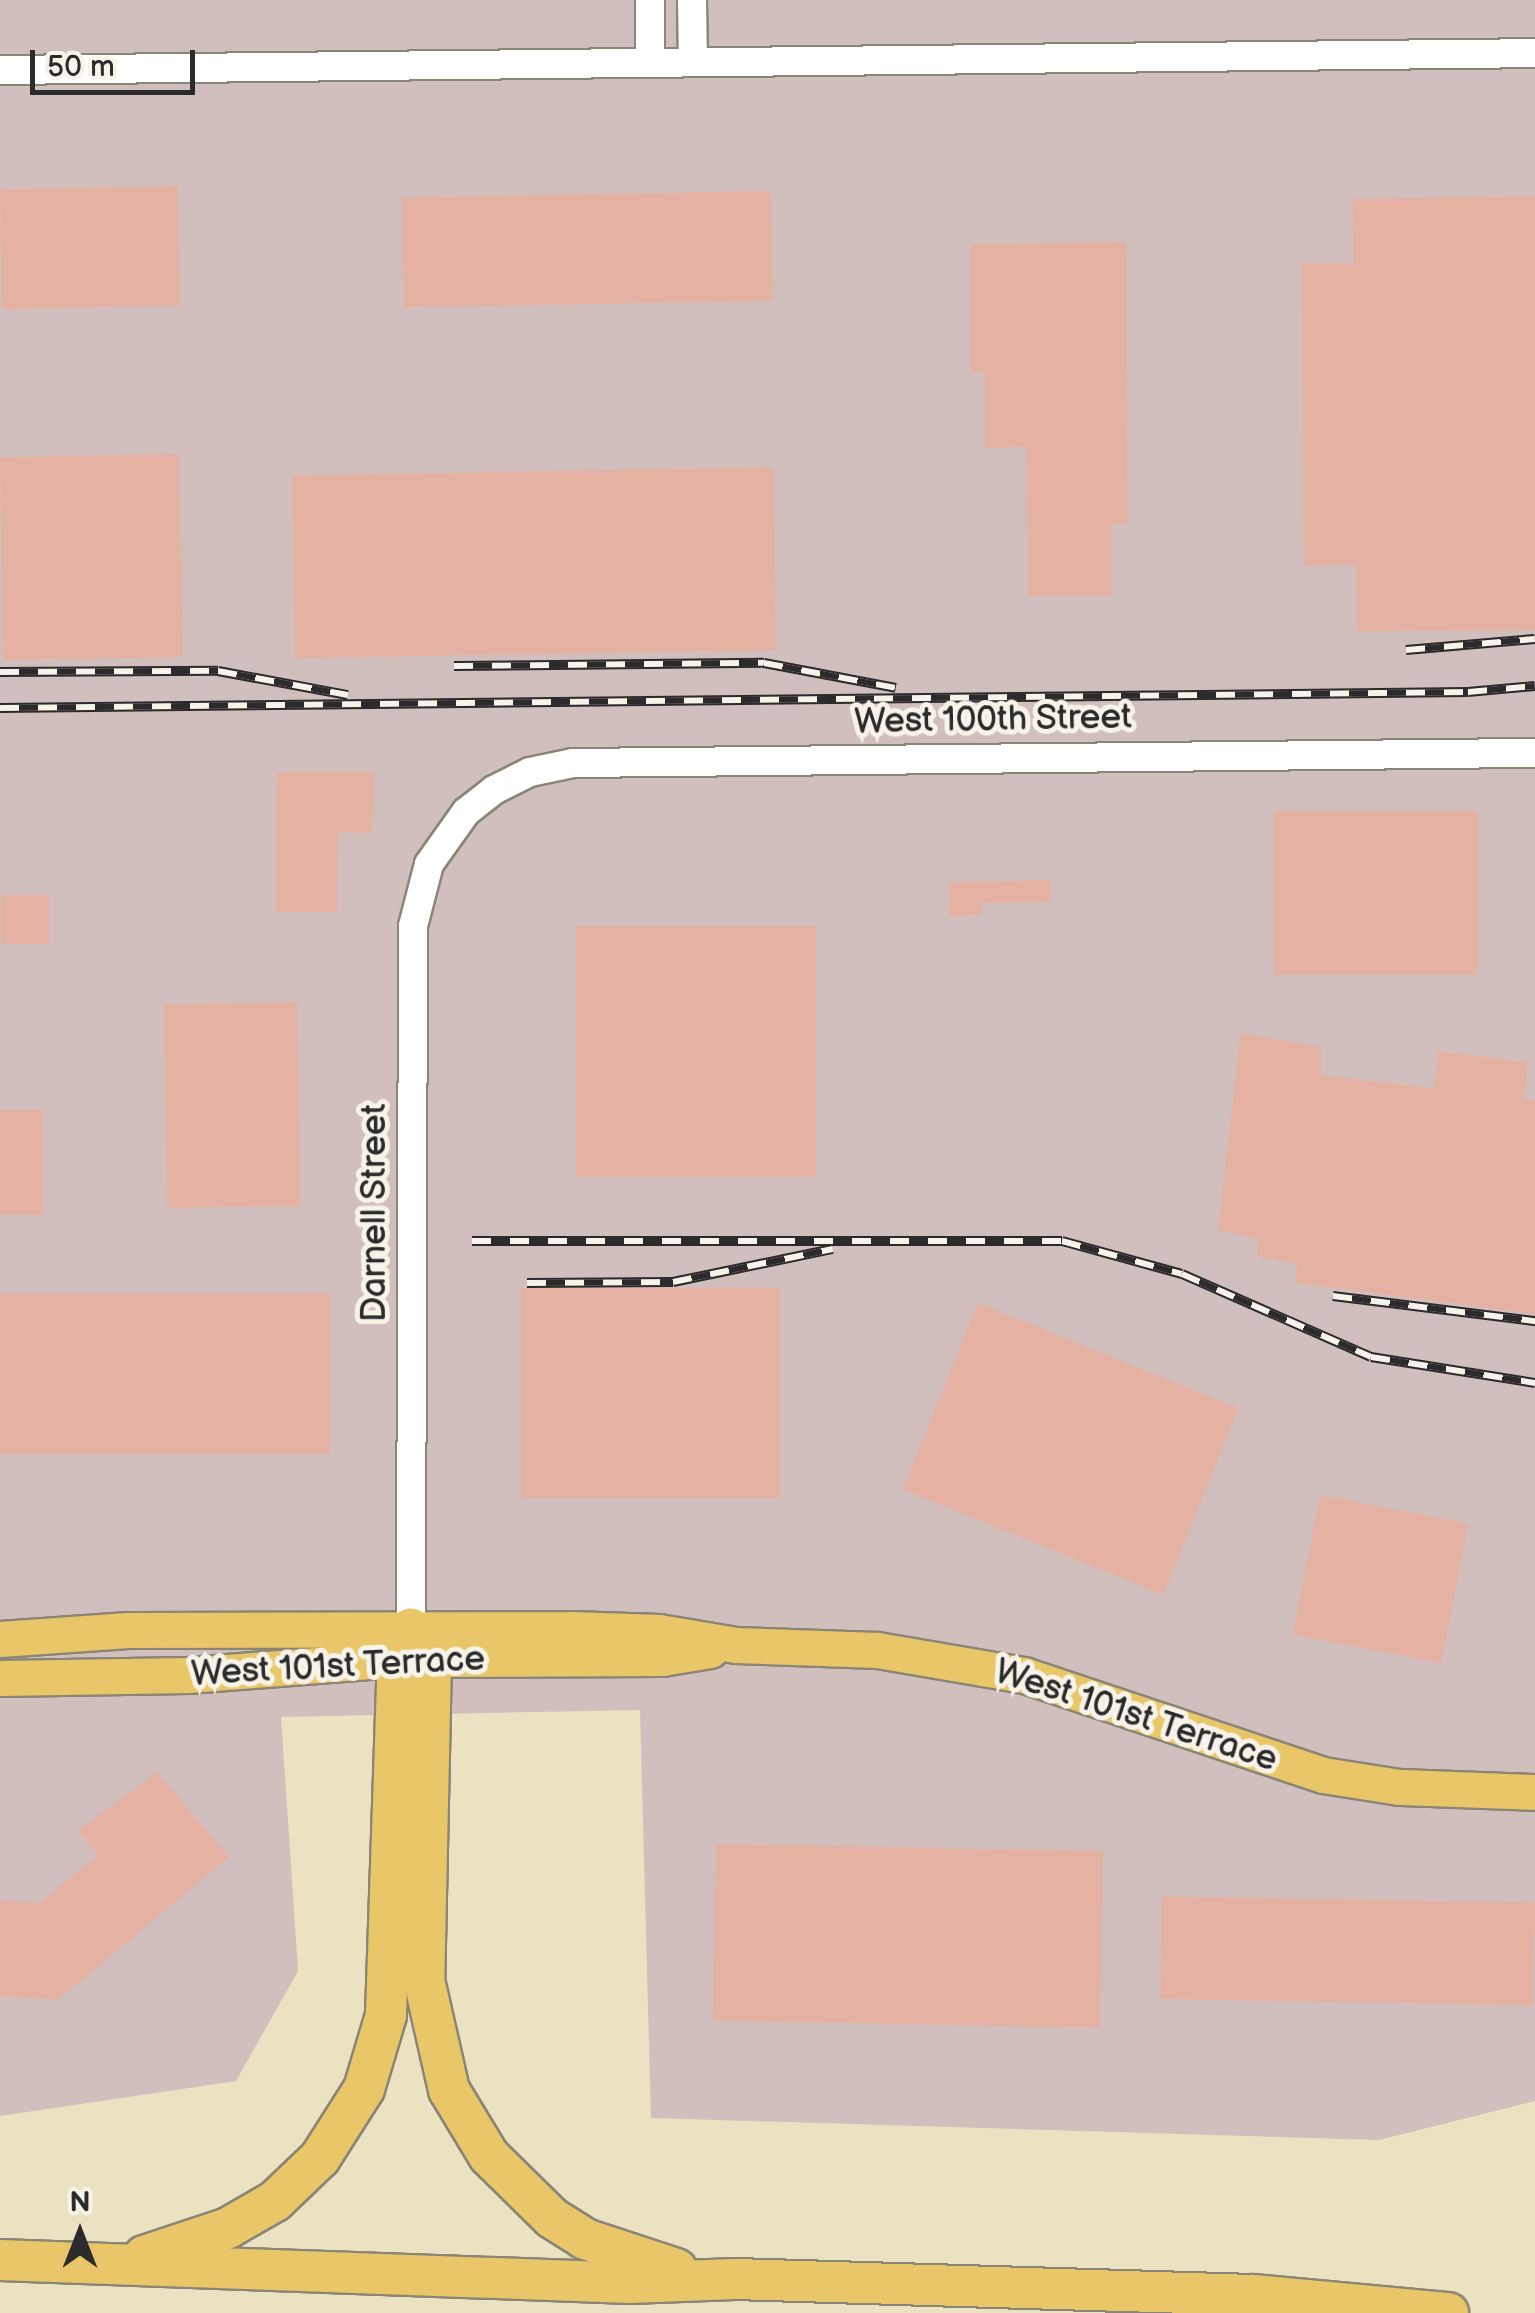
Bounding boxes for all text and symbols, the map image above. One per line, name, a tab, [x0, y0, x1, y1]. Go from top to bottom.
scale bar	[35, 30, 200, 92]
text: 50 m	[47, 49, 115, 85]
street label: West 100th Street	[853, 697, 1133, 743]
street label: Darnell Street	[354, 1103, 396, 1323]
street label: West 101st Terrace	[189, 1638, 487, 1696]
street label: West 101st Terrace	[989, 1650, 1283, 1782]
north arrow	[30, 2183, 130, 2283]
text: N	[69, 2186, 91, 2219]

